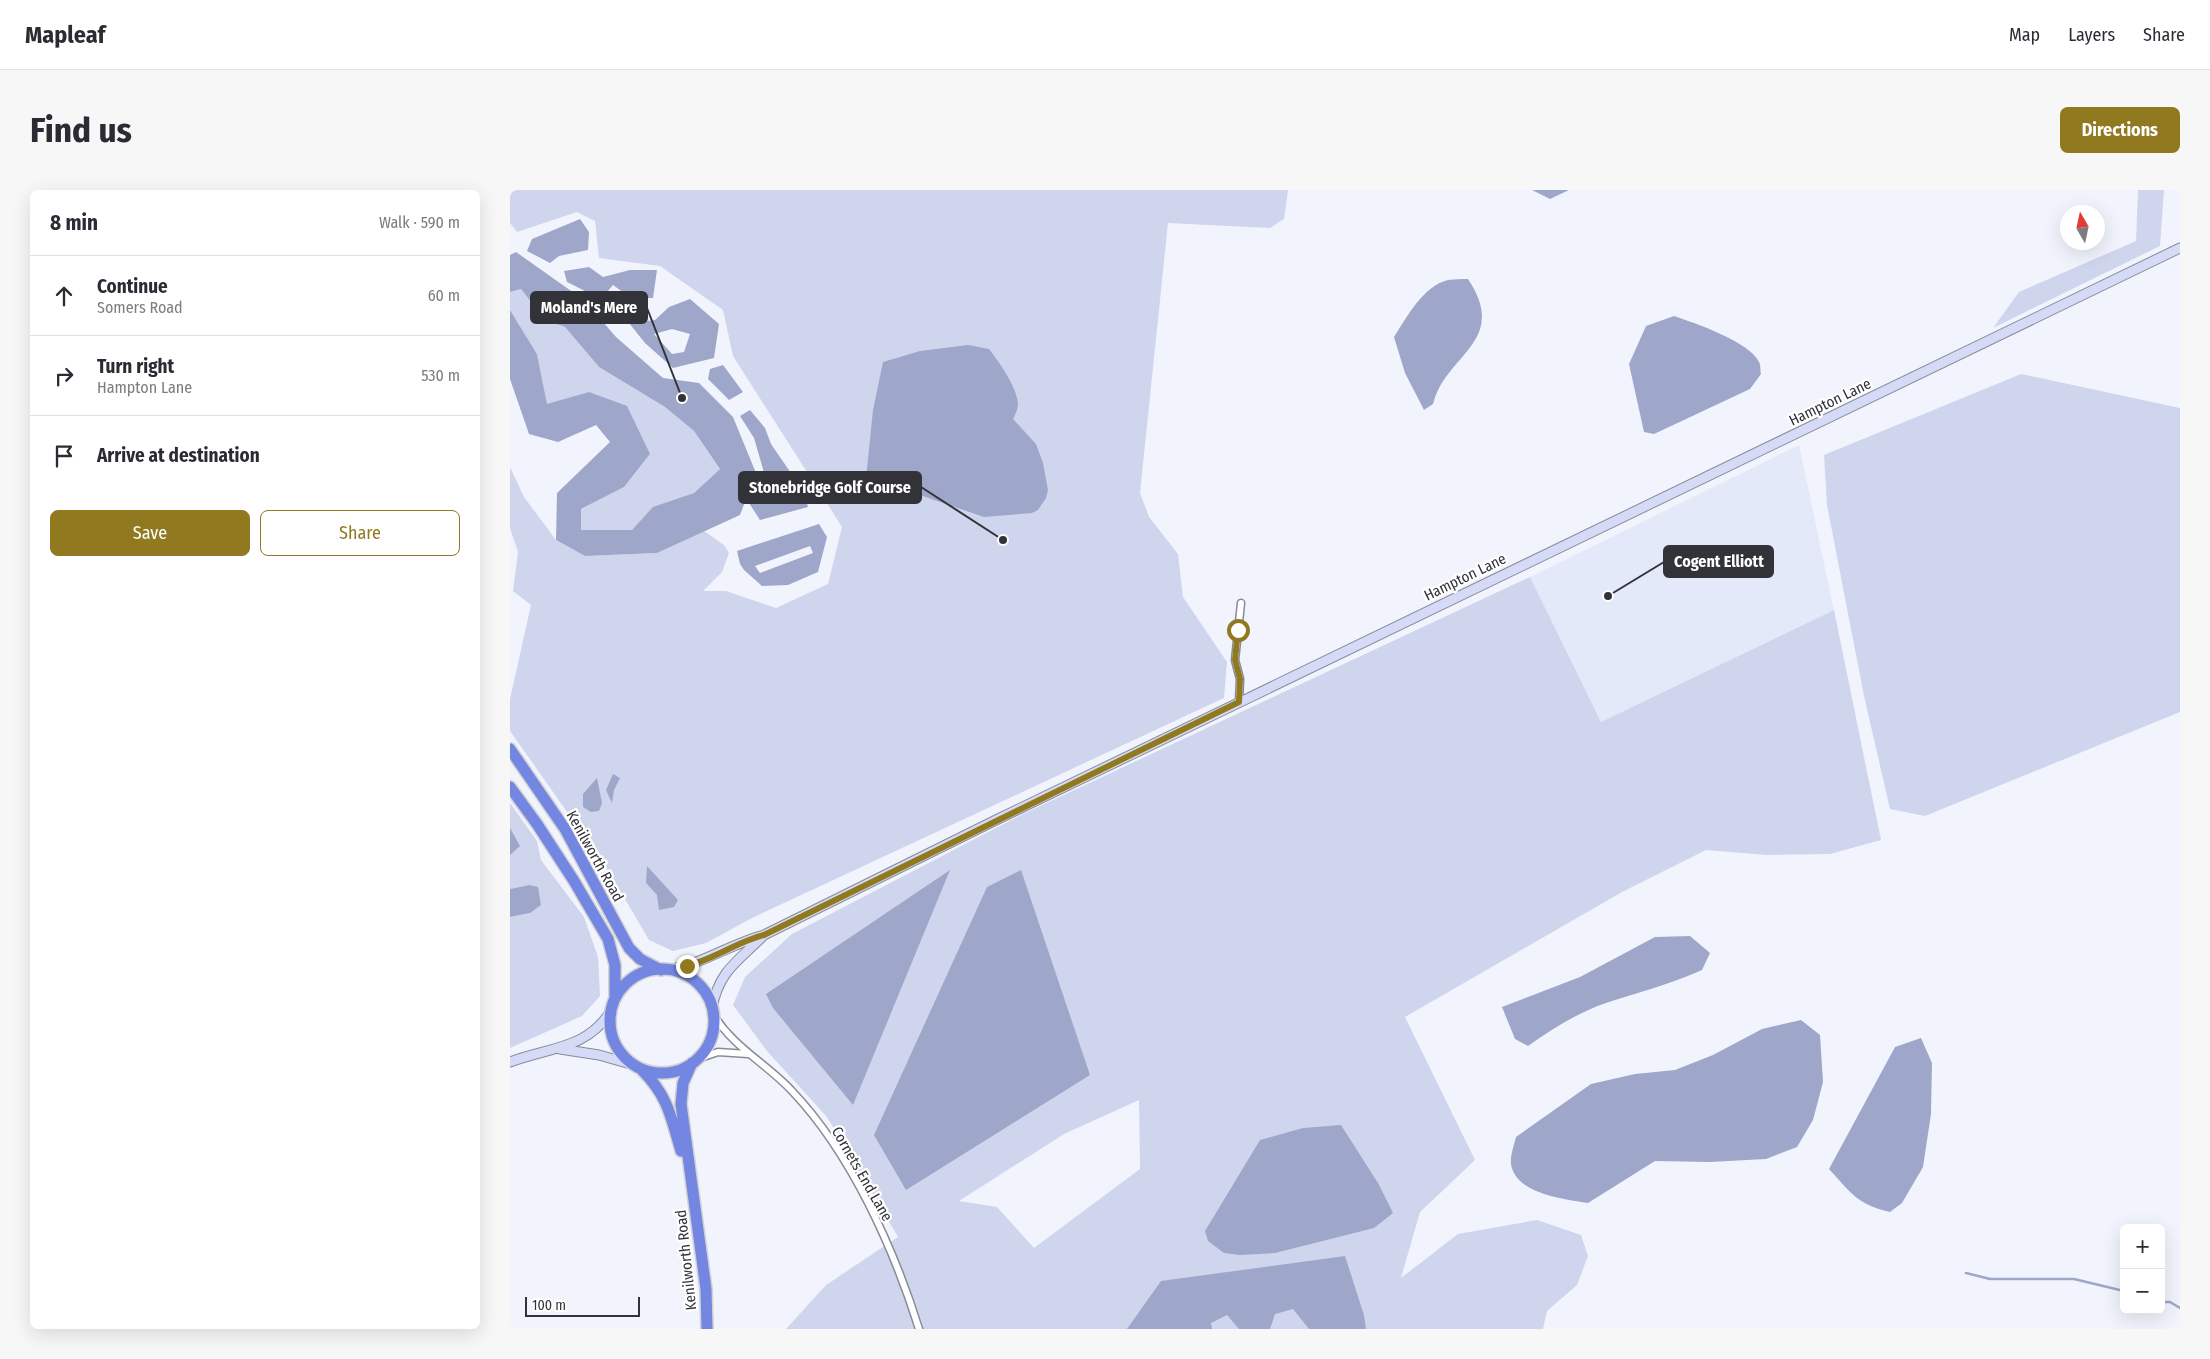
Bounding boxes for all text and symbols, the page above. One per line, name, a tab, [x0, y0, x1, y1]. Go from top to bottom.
text: Mapleaf	[25, 21, 105, 49]
text: Map	[2009, 24, 2040, 46]
text: Layers	[2068, 24, 2115, 46]
text: Share	[2143, 24, 2185, 46]
button: Directions	[2060, 107, 2180, 153]
text: Find us	[30, 109, 132, 151]
north arrow	[2060, 205, 2105, 250]
text: 8 min	[50, 210, 98, 236]
text: Walk · 590 m	[379, 213, 460, 232]
text: Continue	[97, 275, 168, 298]
icon: ahead	[50, 282, 78, 310]
text: 60 m	[428, 286, 460, 305]
callout: Moland's Mere	[531, 292, 647, 323]
text: Somers Road	[97, 298, 183, 317]
text: Moland's Mere	[541, 298, 637, 317]
text: Turn right	[97, 355, 174, 378]
icon: right	[50, 362, 78, 390]
text: 530 m	[421, 366, 460, 385]
street label: Hampton Lane	[1786, 374, 1874, 430]
text: Hampton Lane	[97, 378, 192, 397]
icon: arrive	[50, 442, 78, 470]
text: Arrive at destination	[97, 444, 260, 467]
callout: Stonebridge Golf Course	[739, 472, 921, 503]
text: Stonebridge Golf Course	[749, 478, 911, 497]
button: Save	[50, 510, 250, 556]
button: Share	[260, 510, 460, 556]
callout: Cogent Elliott	[1664, 546, 1773, 577]
street label: Hampton Lane	[1421, 549, 1509, 605]
text: Cogent Elliott	[1674, 552, 1764, 571]
route start	[1227, 619, 1250, 642]
street label: Kenilworth Road	[563, 807, 627, 905]
route end	[676, 955, 699, 978]
street label: Cornets End Lane	[828, 1124, 896, 1224]
street label: Kenilworth Road	[672, 1209, 700, 1311]
map controls	[2120, 1224, 2165, 1314]
button: +	[2120, 1224, 2165, 1269]
button: −	[2120, 1269, 2165, 1314]
scale bar	[525, 1294, 640, 1317]
text: 100 m	[532, 1297, 566, 1314]

